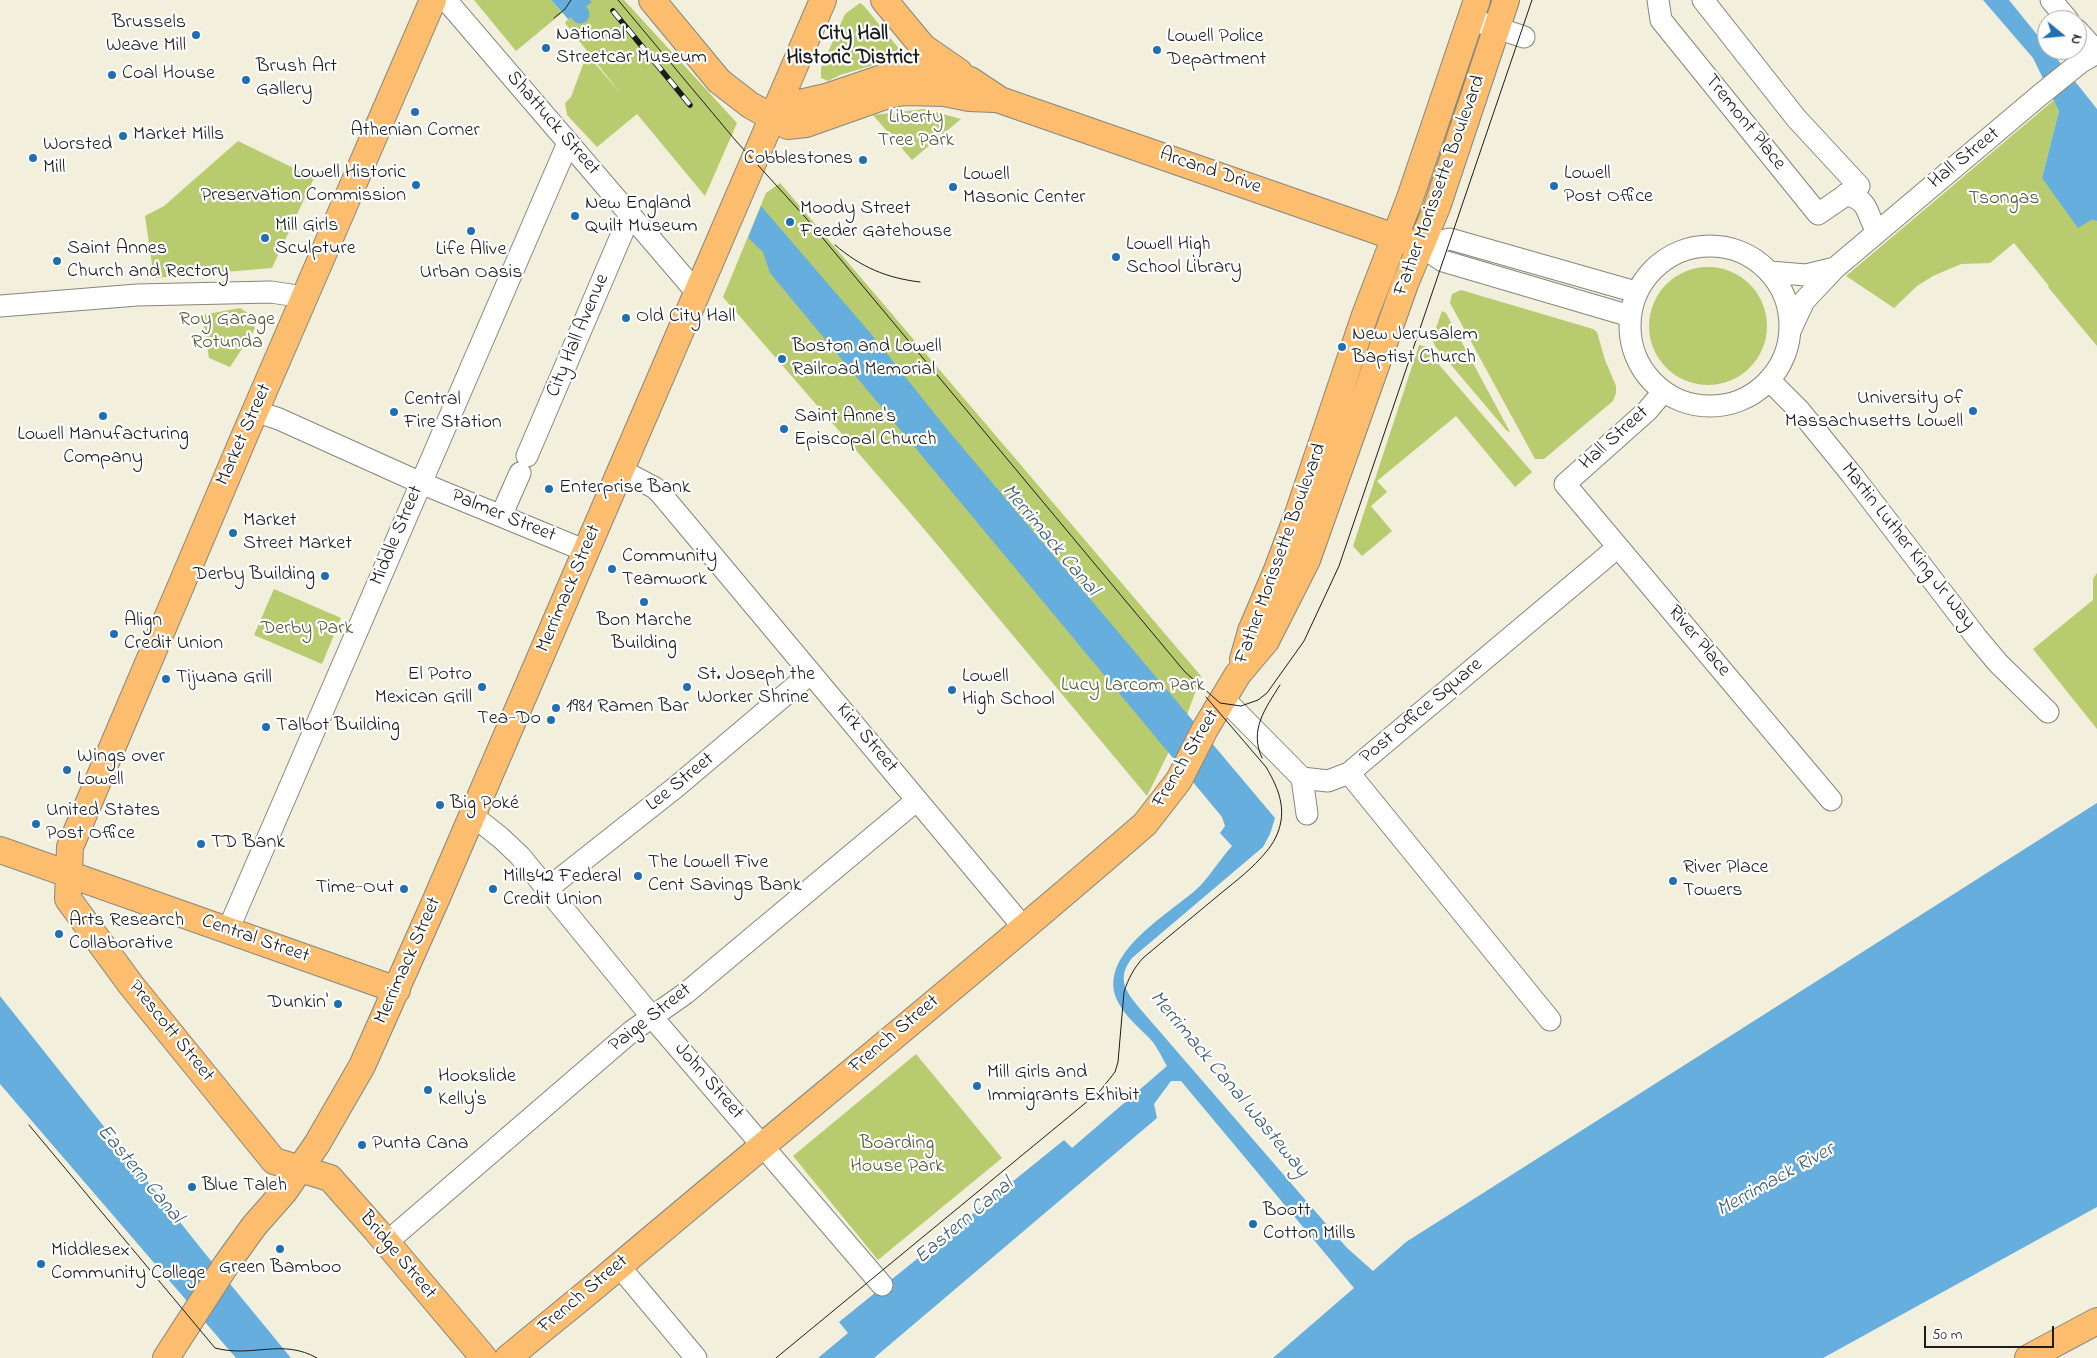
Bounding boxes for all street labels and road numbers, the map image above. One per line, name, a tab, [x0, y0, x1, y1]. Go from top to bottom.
street label: Shattuck Street	[500, 67, 604, 181]
street label: Tremont Place	[1698, 70, 1790, 176]
street label: Father Morissette Boulevard	[1390, 73, 1492, 299]
street label: Hall Street	[1925, 123, 2005, 195]
street label: Arcand Drive	[1156, 143, 1264, 201]
street label: City Hall Avenue	[542, 271, 616, 401]
street label: Market Street	[212, 380, 278, 490]
street label: Hall Street	[1576, 402, 1654, 476]
street label: Father Morissette Boulevard	[1231, 441, 1333, 667]
street label: Martin Luther King Jr Way	[1834, 459, 1980, 635]
street label: Middle Street	[366, 483, 430, 589]
street label: Palmer Street	[447, 485, 559, 549]
street label: Merrimack Street	[532, 522, 608, 656]
street label: River Place	[1661, 602, 1735, 682]
street label: Post Office Square	[1356, 654, 1488, 770]
street label: Kirk Street	[830, 699, 902, 779]
street label: French Street	[1148, 706, 1226, 812]
street label: Lee Street	[642, 748, 720, 818]
street label: Merrimack Street	[370, 894, 448, 1028]
street label: Central Street	[198, 910, 312, 970]
street label: Prescott Street	[122, 976, 218, 1088]
street label: Paige Street	[605, 979, 697, 1059]
street label: French Street	[845, 990, 945, 1080]
street label: John Street	[668, 1039, 748, 1125]
street label: Bridge Street	[353, 1207, 441, 1305]
street label: French Street	[534, 1250, 634, 1340]

